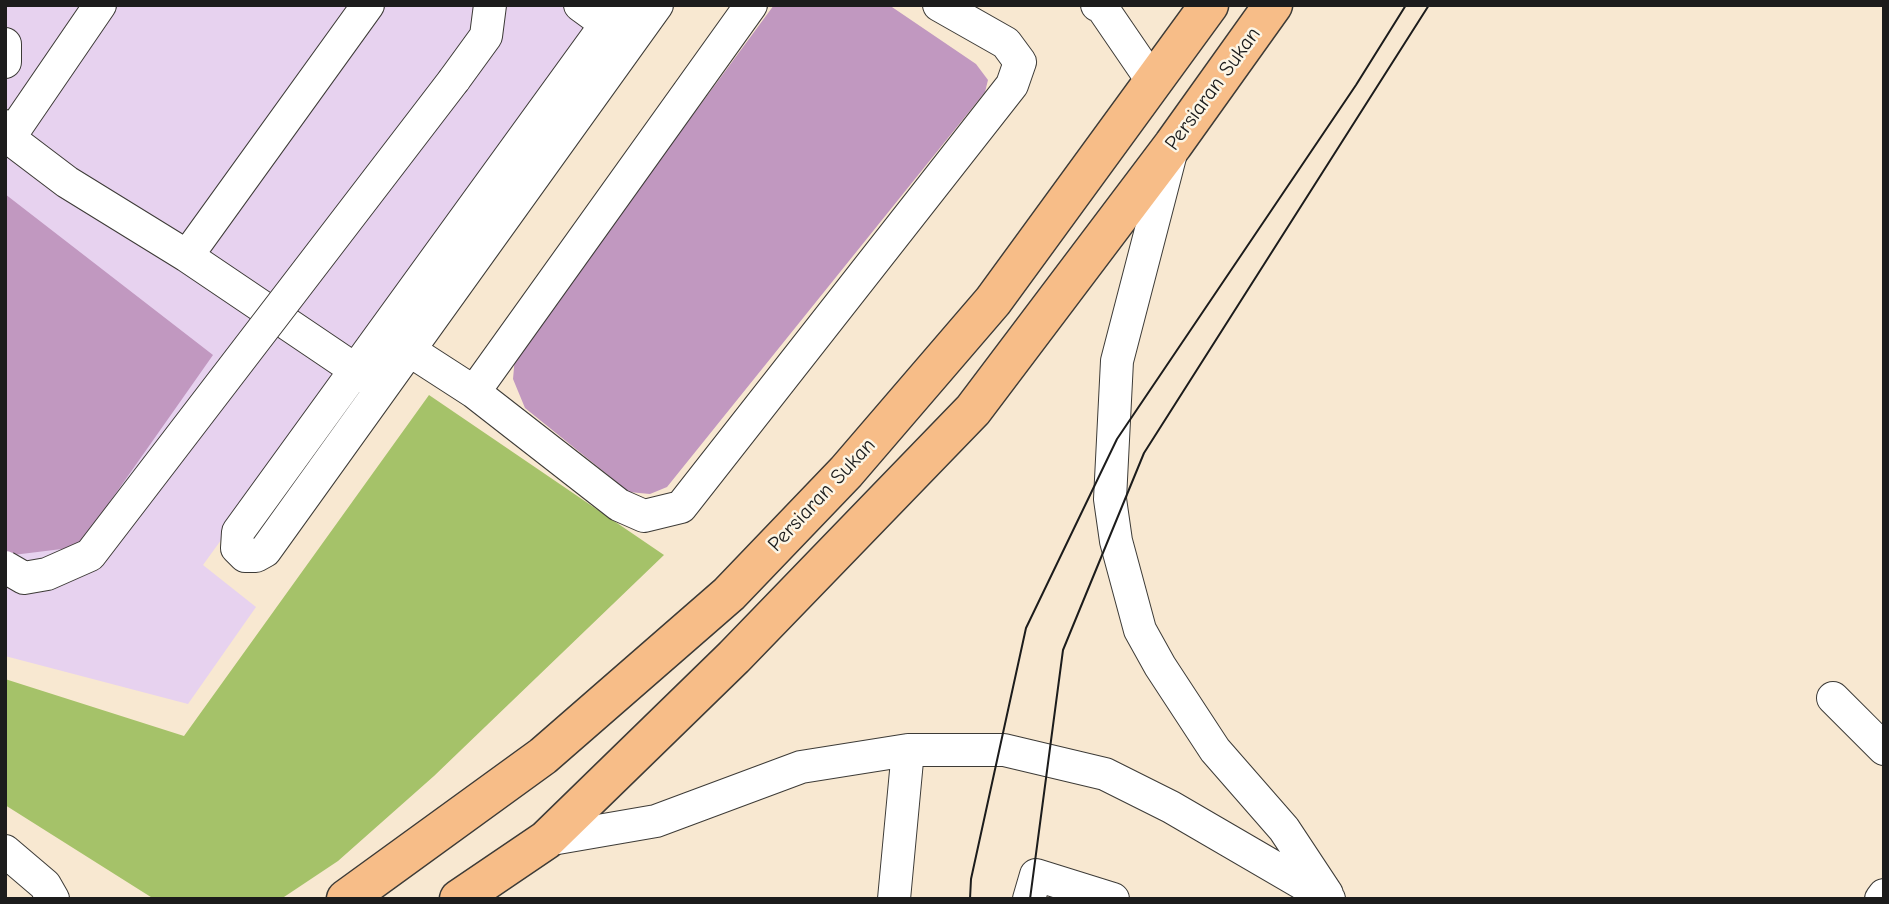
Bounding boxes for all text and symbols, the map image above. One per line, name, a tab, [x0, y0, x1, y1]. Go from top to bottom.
street label: Persiaran Sukan	[1160, 23, 1266, 155]
street label: Persiaran Sukan	[763, 433, 881, 557]

